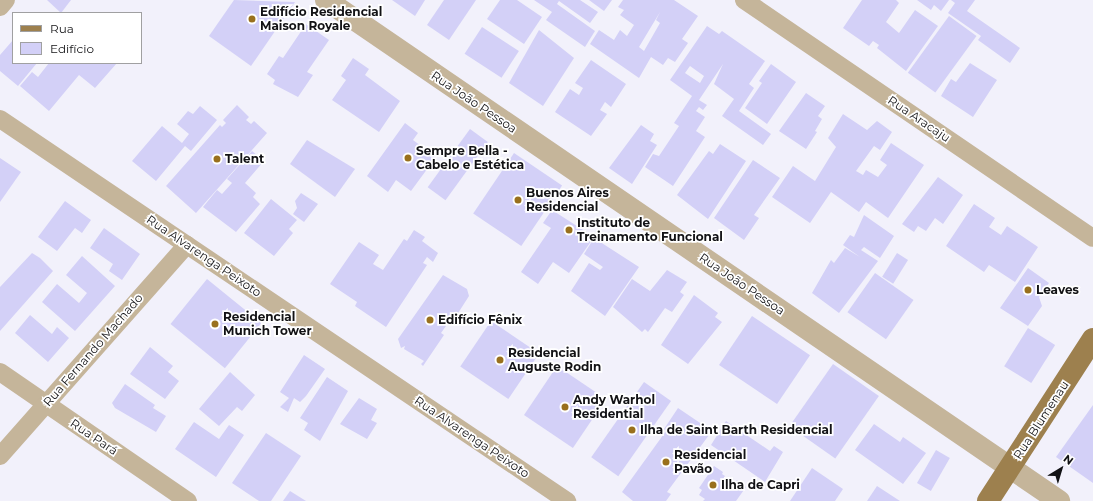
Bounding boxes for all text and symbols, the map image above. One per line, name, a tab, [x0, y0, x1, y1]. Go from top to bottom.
place label: Edifício Residencial Maison Royale	[260, 5, 382, 33]
legend	[12, 12, 142, 64]
marker: Edifício Residencial Maison Royale	[247, 14, 257, 24]
text: Rua	[50, 21, 74, 36]
text: Edifício	[50, 41, 94, 56]
street label: Rua João Pessoa	[428, 68, 520, 136]
street label: Rua Aracaju	[885, 93, 953, 145]
place label: Sempre Bella - Cabelo e Estética	[416, 144, 524, 172]
place label: Talent	[225, 152, 264, 166]
marker: Sempre Bella - Cabelo e Estética	[403, 153, 413, 163]
marker: Talent	[212, 154, 222, 164]
place label: Buenos Aires Residencial	[526, 186, 609, 214]
marker: Buenos Aires Residencial	[513, 195, 523, 205]
street label: Rua Alvarenga Peixoto	[144, 212, 264, 300]
place label: Instituto de Treinamento Funcional	[577, 216, 723, 244]
marker: Instituto de Treinamento Funcional	[564, 225, 574, 235]
street label: Rua João Pessoa	[696, 250, 788, 318]
place label: Leaves	[1036, 283, 1079, 297]
marker: Leaves	[1023, 285, 1033, 295]
street label: Rua Fernando Machado	[40, 291, 146, 409]
place label: Residencial Munich Tower	[223, 310, 312, 338]
place label: Edifício Fênix	[438, 313, 522, 327]
marker: Edifício Fênix	[425, 315, 435, 325]
marker: Residencial Munich Tower	[210, 319, 220, 329]
place label: Residencial Auguste Rodin	[508, 346, 601, 374]
marker: Residencial Auguste Rodin	[495, 355, 505, 365]
street label: Rua Blumenau	[1010, 378, 1072, 462]
street label: Rua Alvarenga Peixoto	[412, 393, 532, 481]
place label: Andy Warhol Residential	[573, 393, 655, 421]
marker: Andy Warhol Residential	[560, 402, 570, 412]
street label: Rua Pará	[68, 416, 120, 458]
place label: Ilha de Saint Barth Residencial	[640, 423, 833, 437]
marker: Ilha de Saint Barth Residencial	[627, 425, 637, 435]
place label: Residencial Pavão	[674, 448, 746, 476]
north arrow	[1041, 449, 1081, 489]
text: N	[1061, 451, 1076, 468]
marker: Residencial Pavão	[661, 457, 671, 467]
place label: Ilha de Capri	[721, 478, 800, 492]
marker: Ilha de Capri	[708, 480, 718, 490]

